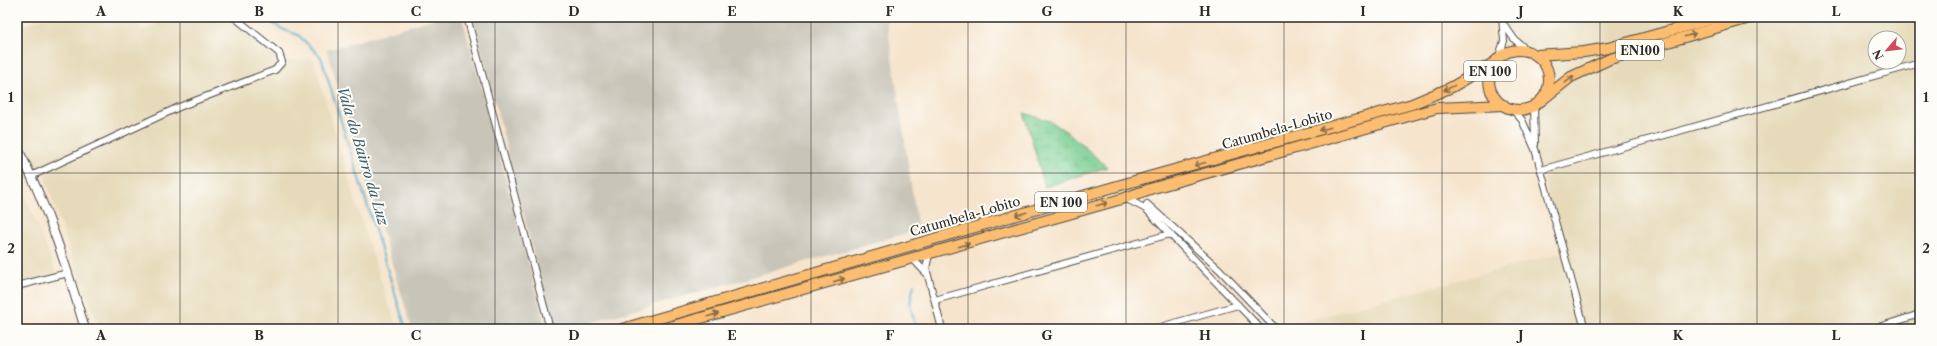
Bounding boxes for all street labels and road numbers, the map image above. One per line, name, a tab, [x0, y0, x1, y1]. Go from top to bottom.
road number: EN100	[1616, 40, 1664, 60]
road number: EN 100	[1464, 61, 1516, 81]
street label: Catumbela-Lobito	[1220, 106, 1334, 152]
road number: EN 100	[1035, 192, 1087, 212]
street label: Catumbela-Lobito	[908, 193, 1022, 239]

